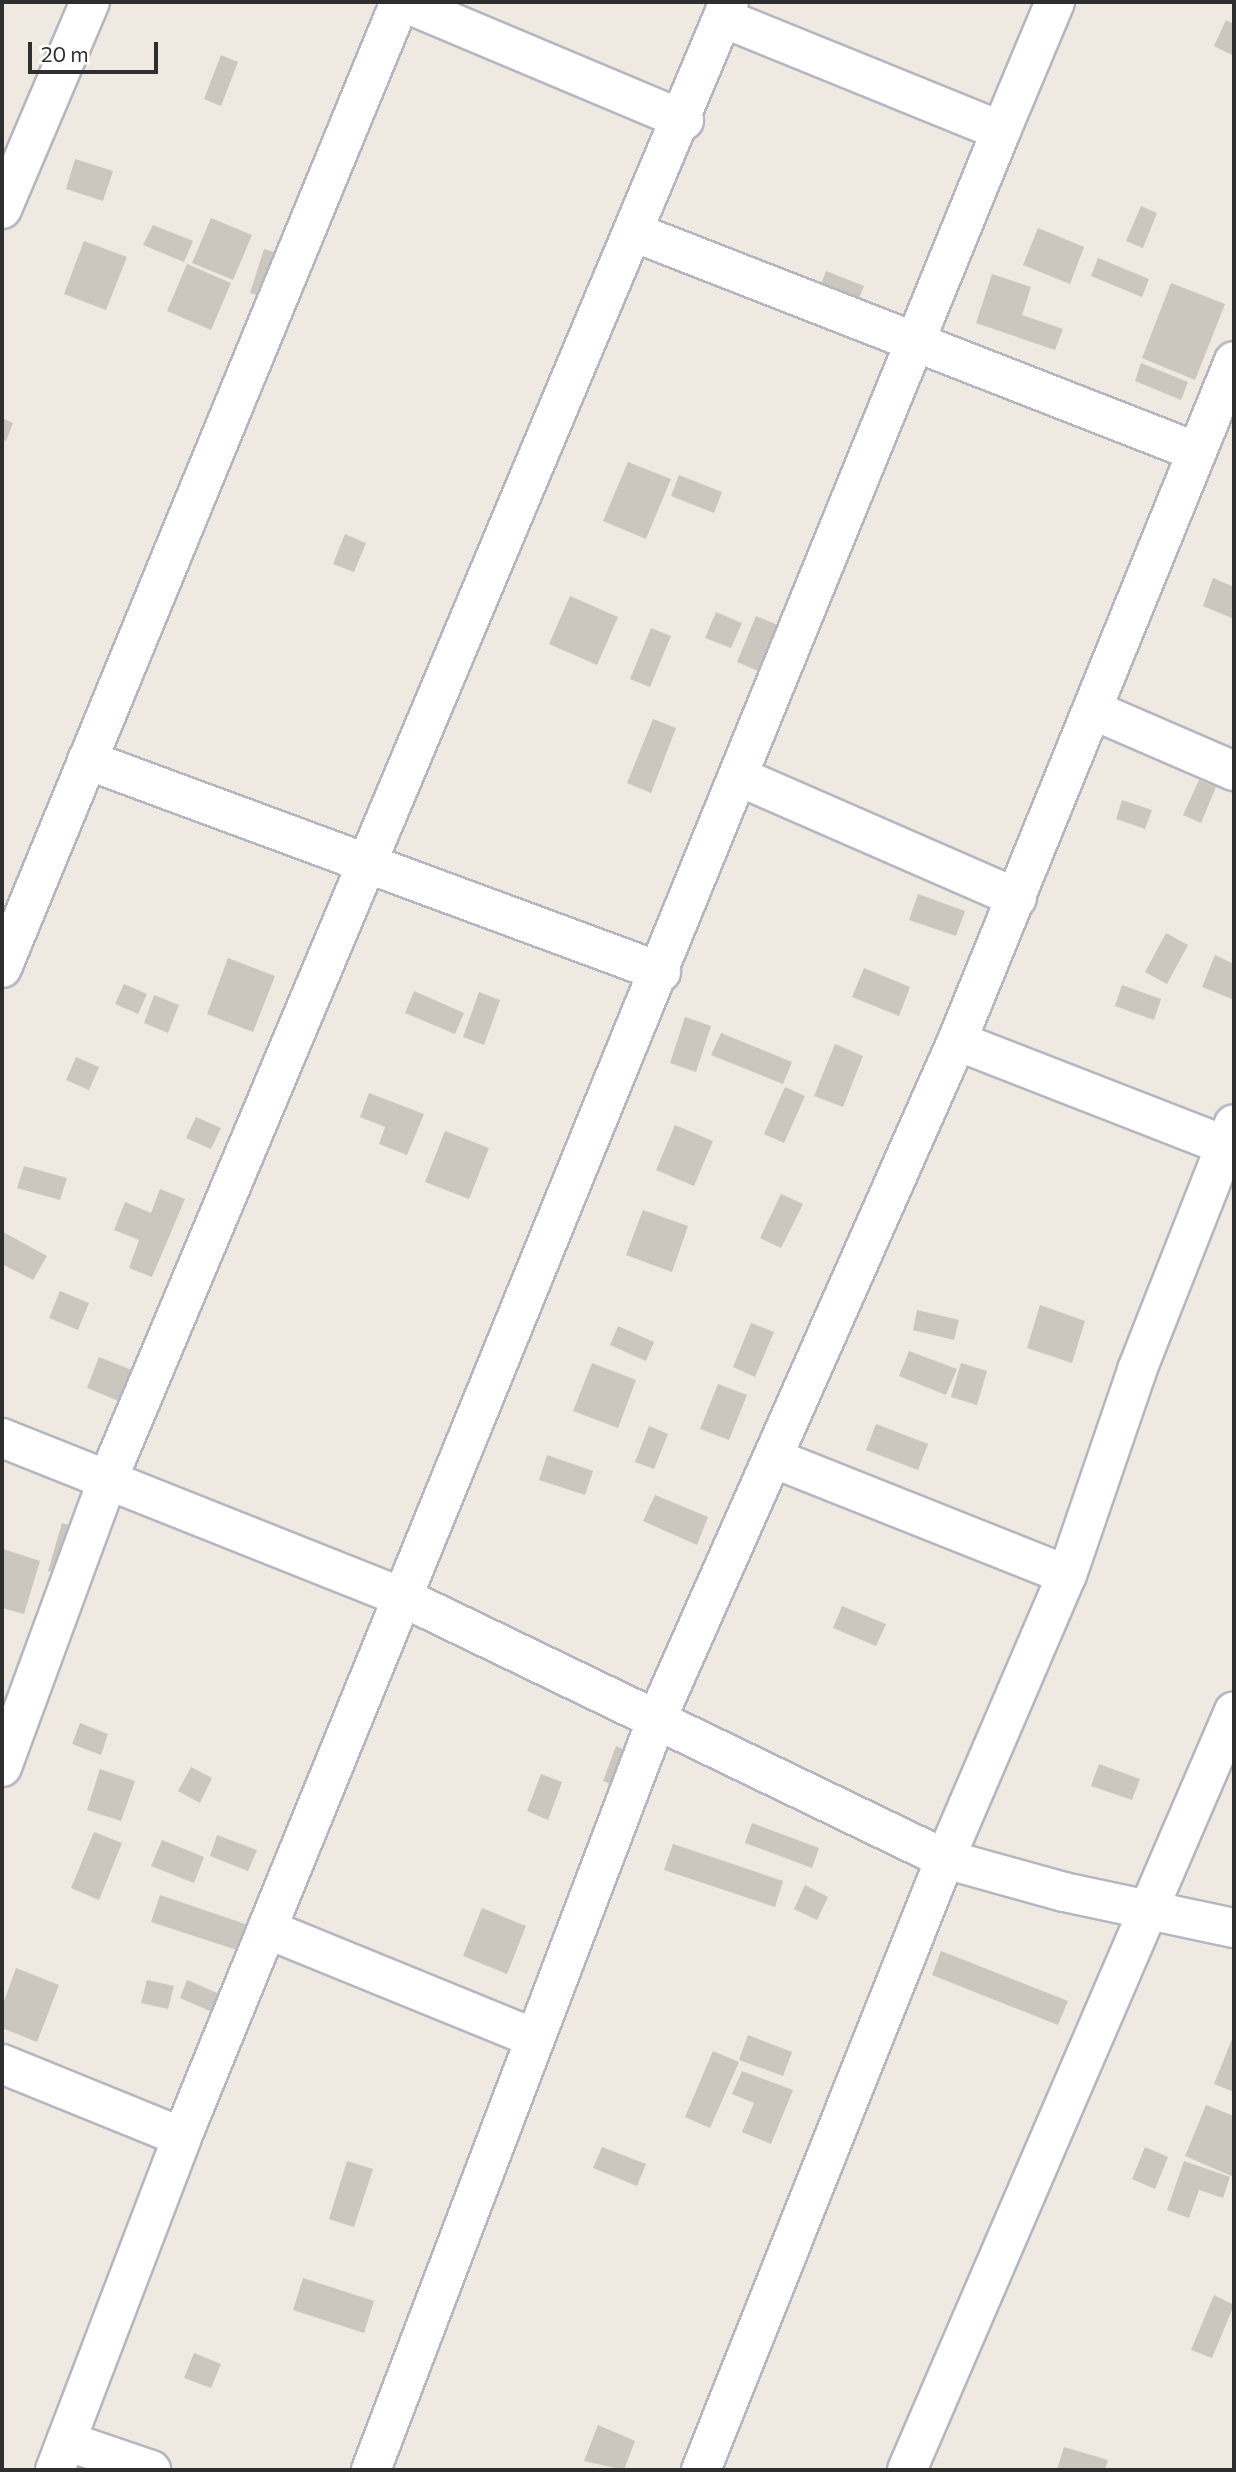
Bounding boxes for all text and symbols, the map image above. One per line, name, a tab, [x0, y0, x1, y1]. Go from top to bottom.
scale bar	[32, 28, 161, 72]
text: 20 m	[41, 41, 89, 66]

